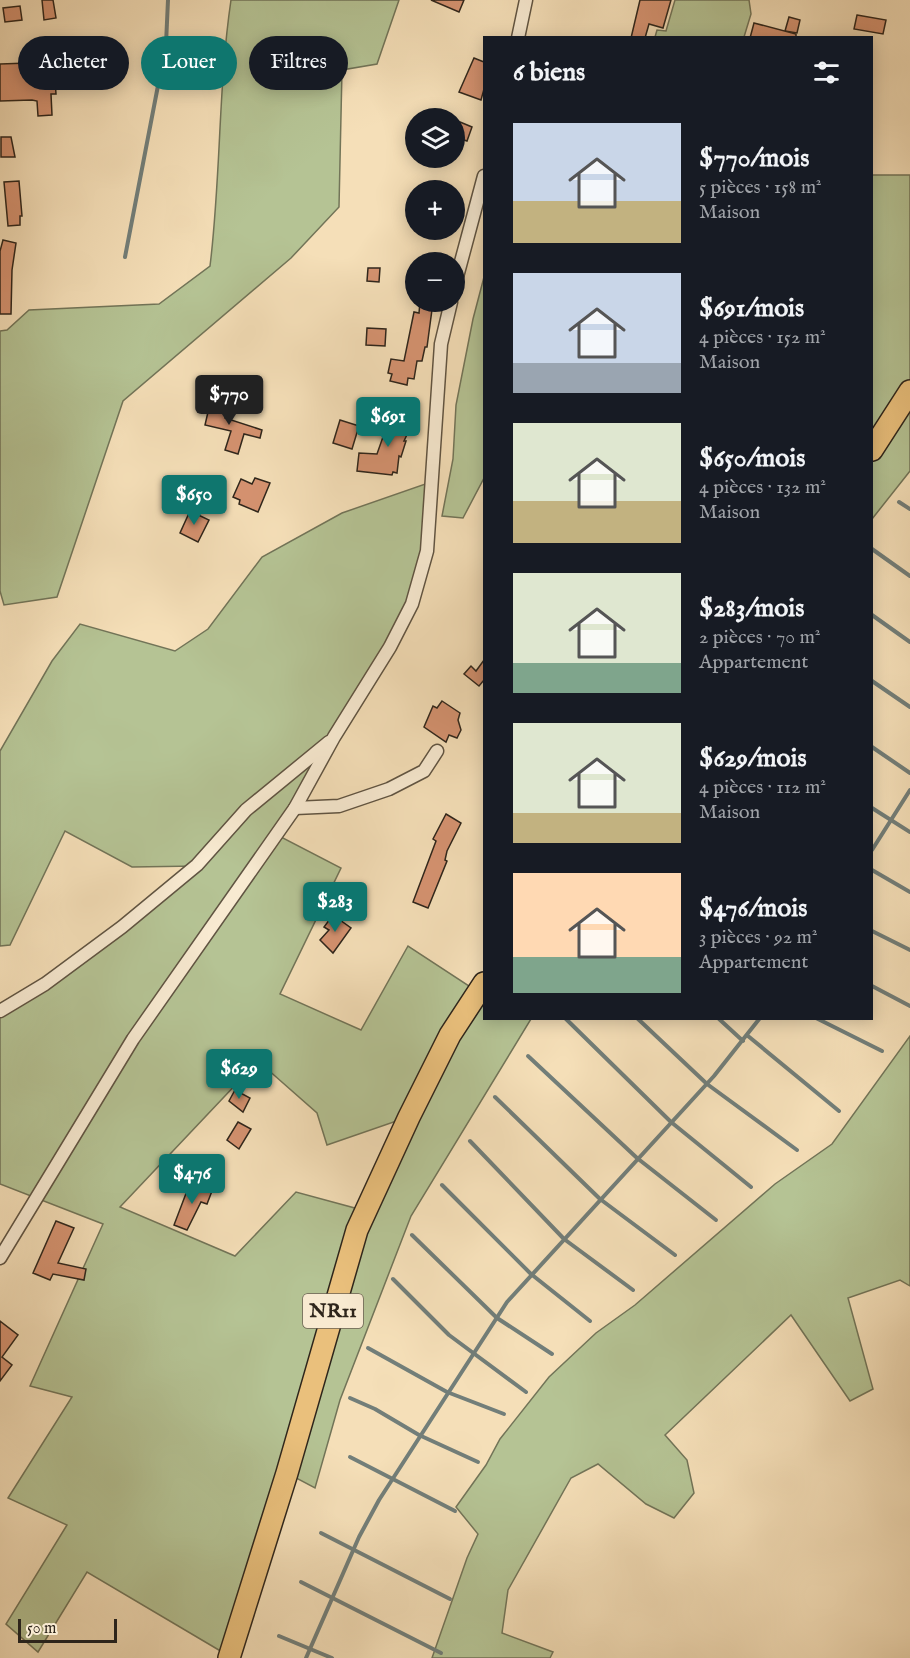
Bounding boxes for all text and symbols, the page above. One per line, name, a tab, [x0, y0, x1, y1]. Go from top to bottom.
chip: Acheter	[18, 36, 129, 90]
chip: Louer	[141, 36, 237, 90]
chip: Filtres	[249, 36, 348, 90]
text: 6 biens	[513, 56, 585, 89]
icon: filters	[810, 56, 843, 89]
map controls	[405, 108, 465, 312]
button: layers	[405, 108, 465, 168]
text: $770/mois	[699, 142, 809, 175]
icon: home	[561, 147, 633, 219]
text: 5 pièces · 158 m²	[699, 175, 822, 200]
button: +	[405, 180, 465, 240]
text: Maison	[699, 200, 760, 225]
button: −	[405, 252, 465, 312]
text: $691/mois	[699, 292, 804, 325]
icon: home	[561, 297, 633, 369]
text: 4 pièces · 152 m²	[699, 325, 826, 350]
text: Maison	[699, 350, 760, 375]
pin: $770	[193, 375, 265, 426]
text: $770	[209, 382, 249, 407]
pin: $691	[352, 397, 424, 448]
text: $691	[370, 404, 406, 429]
text: $650/mois	[699, 442, 805, 475]
icon: home	[561, 447, 633, 519]
pin: $650	[158, 475, 230, 526]
text: 4 pièces · 132 m²	[699, 475, 826, 500]
text: $650	[176, 482, 212, 507]
text: Maison	[699, 500, 760, 525]
text: $283/mois	[699, 592, 804, 625]
icon: home	[561, 597, 633, 669]
text: 2 pièces · 70 m²	[699, 625, 820, 650]
text: Appartement	[699, 650, 808, 675]
text: $629/mois	[699, 742, 807, 775]
icon: home	[561, 747, 633, 819]
text: 4 pièces · 112 m²	[699, 775, 826, 800]
text: Maison	[699, 800, 760, 825]
pin: $283	[299, 882, 371, 933]
text: $283	[317, 889, 353, 914]
text: $476/mois	[699, 892, 807, 925]
icon: home	[561, 897, 633, 969]
text: 3 pièces · 92 m²	[699, 925, 818, 950]
text: Appartement	[699, 950, 808, 975]
pin: $629	[203, 1049, 275, 1100]
text: $629	[220, 1056, 258, 1081]
pin: $476	[156, 1154, 228, 1205]
text: $476	[173, 1161, 211, 1186]
road number: NR11	[303, 1294, 363, 1328]
scale bar	[18, 1616, 117, 1644]
text: 50 m	[27, 1619, 56, 1639]

